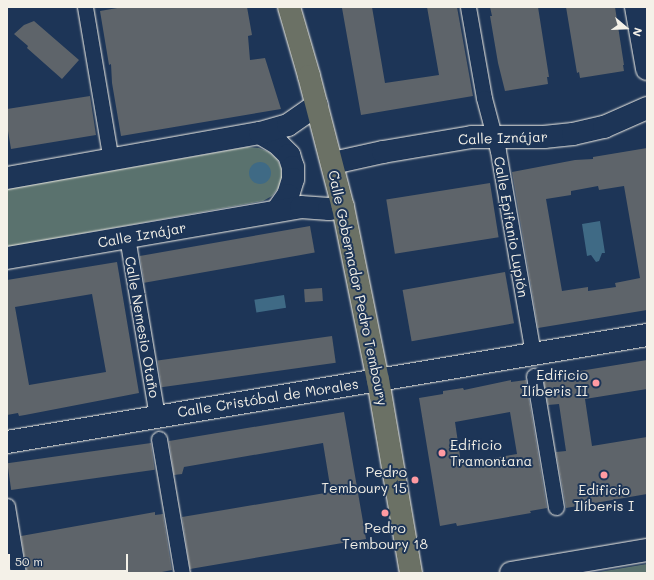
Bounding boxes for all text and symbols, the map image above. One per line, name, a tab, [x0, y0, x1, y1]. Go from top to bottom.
north arrow	[606, 8, 646, 48]
text: N	[629, 26, 646, 38]
street label: Calle Iznájar	[458, 128, 548, 148]
street label: Calle Epifanio Lupión	[490, 155, 532, 299]
street label: Calle Gobernador Pedro Temboury	[325, 169, 391, 407]
street label: Calle Iznájar	[96, 219, 188, 251]
street label: Calle Nemesio Otaño	[121, 255, 163, 399]
place label: Edificio Ilíberis II	[522, 367, 588, 400]
street label: Calle Cristóbal de Morales	[176, 375, 360, 421]
marker: Edificio Ilíberis II	[591, 378, 601, 388]
place label: Edificio Tramontana	[450, 437, 532, 470]
marker: Edificio Tramontana	[437, 448, 447, 458]
place label: Pedro Temboury 15	[321, 464, 407, 496]
marker: Edificio Ilíberis I	[599, 470, 609, 480]
marker: Pedro Temboury 15	[410, 475, 420, 485]
place label: Edificio Ilíberis I	[574, 482, 634, 514]
marker: Pedro Temboury 18	[380, 508, 390, 518]
place label: Pedro Temboury 18	[342, 520, 428, 552]
scale bar	[10, 546, 130, 572]
text: 50 m	[15, 553, 43, 569]

